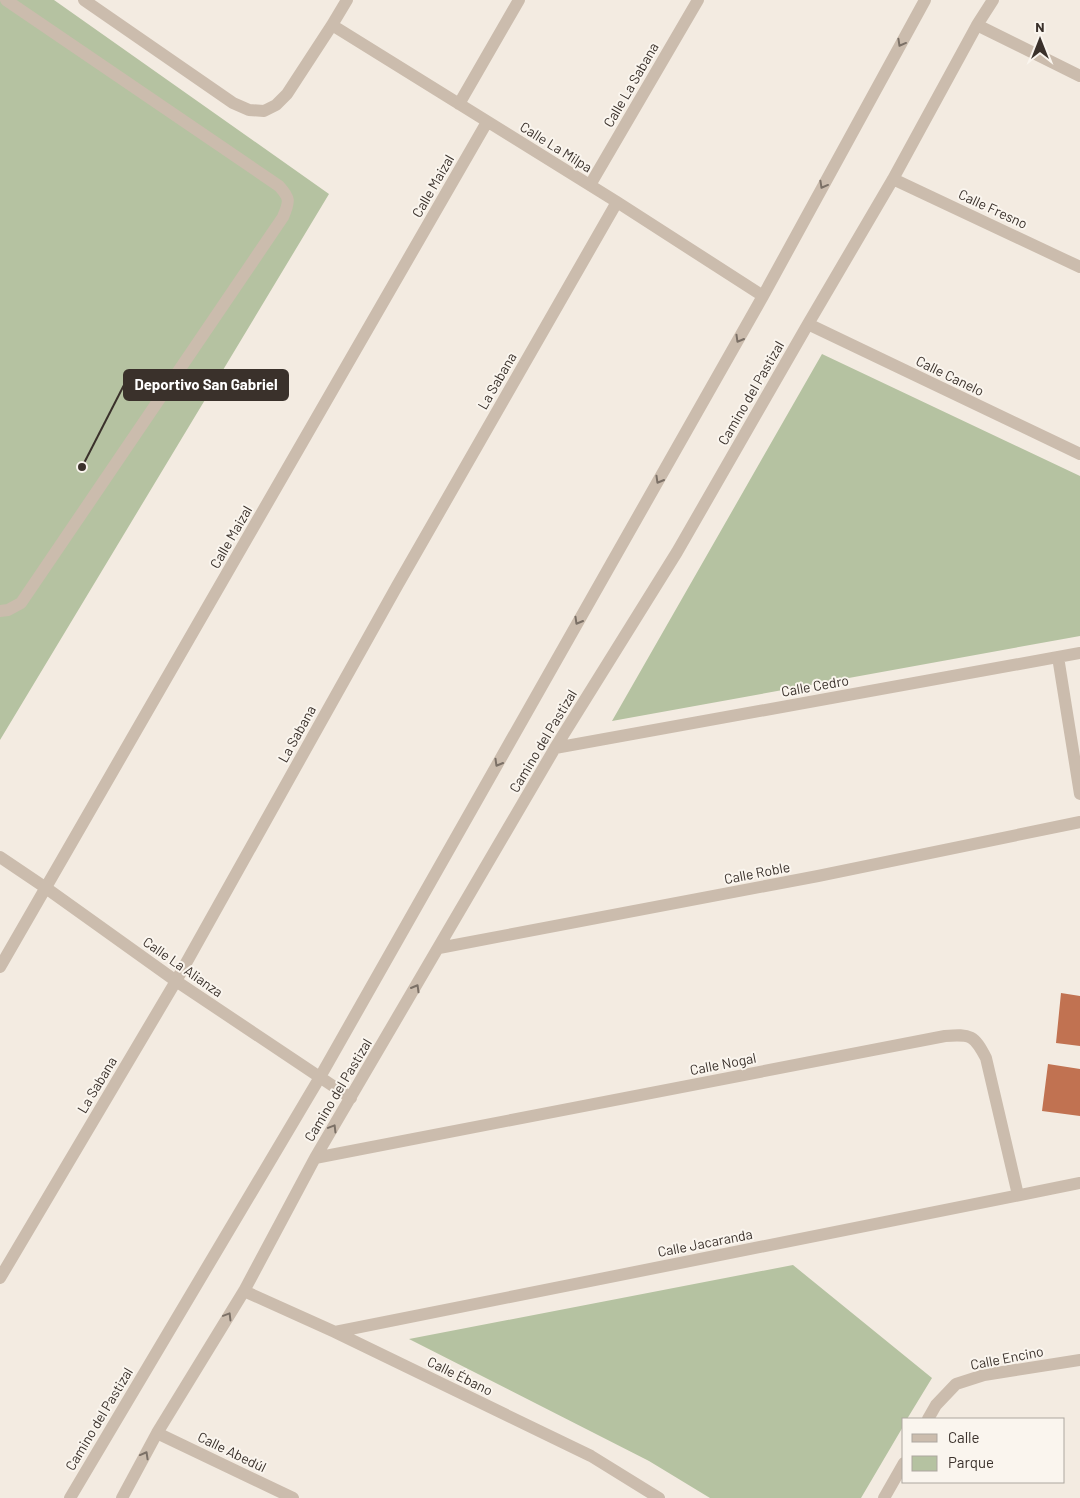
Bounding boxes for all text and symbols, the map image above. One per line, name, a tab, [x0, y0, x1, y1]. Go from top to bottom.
north arrow	[1015, 15, 1065, 65]
text: N	[1035, 18, 1045, 35]
one-way arrow	[897, 37, 907, 46]
street label: Calle La Sabana	[599, 39, 662, 130]
street label: Calle La Milpa	[517, 118, 595, 175]
street label: Calle Maizal	[408, 151, 457, 220]
one-way arrow	[820, 180, 830, 189]
street label: Calle Fresno	[956, 185, 1030, 232]
one-way arrow	[735, 333, 745, 342]
street label: Camino del Pastizal	[714, 338, 787, 448]
street label: La Sabana	[474, 349, 520, 412]
street label: Calle Canelo	[913, 352, 987, 399]
callout: Deportivo San Gabriel	[124, 370, 288, 400]
text: Deportivo San Gabriel	[134, 375, 278, 393]
one-way arrow	[655, 475, 665, 484]
street label: Calle Maizal	[206, 502, 255, 571]
one-way arrow	[575, 616, 585, 625]
street label: Calle Cedro	[780, 671, 850, 700]
street label: Camino del Pastizal	[505, 686, 580, 795]
street label: La Sabana	[274, 702, 319, 765]
one-way arrow	[494, 757, 504, 766]
street label: Calle Roble	[723, 858, 791, 887]
street label: Calle La Alianza	[140, 933, 226, 1000]
one-way arrow	[409, 984, 419, 993]
street label: Camino del Pastizal	[300, 1035, 375, 1144]
street label: Calle Nogal	[688, 1049, 758, 1078]
street label: La Sabana	[73, 1053, 120, 1116]
one-way arrow	[327, 1125, 337, 1134]
street label: Calle Jacaranda	[656, 1225, 754, 1260]
one-way arrow	[222, 1312, 232, 1321]
street label: Calle Encino	[969, 1342, 1045, 1373]
street label: Calle Ébano	[425, 1352, 496, 1399]
street label: Camino del Pastizal	[61, 1364, 136, 1473]
legend	[902, 1418, 1065, 1483]
street label: Calle Abedúl	[195, 1428, 269, 1475]
text: Calle	[948, 1428, 980, 1446]
one-way arrow	[139, 1452, 149, 1461]
text: Parque	[948, 1453, 994, 1471]

